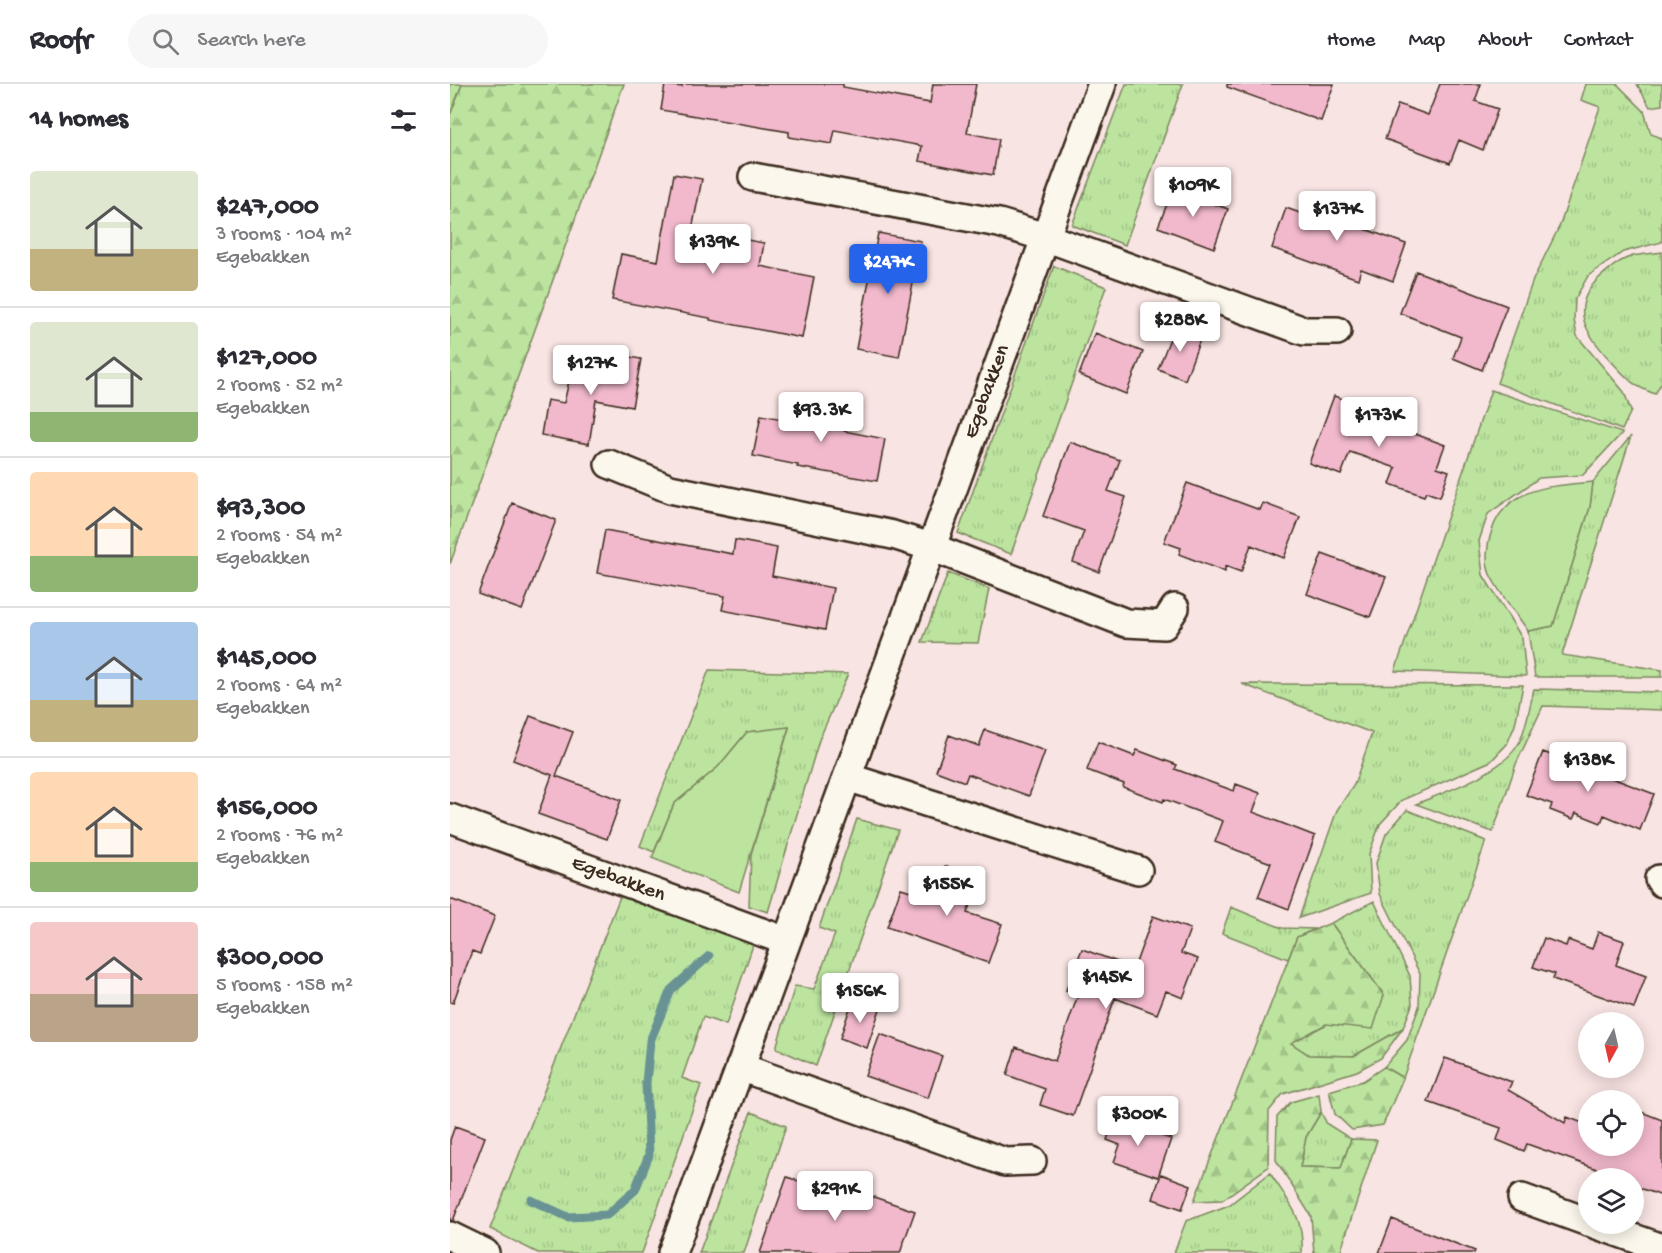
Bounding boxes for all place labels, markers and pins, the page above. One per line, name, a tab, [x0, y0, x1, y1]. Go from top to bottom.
pin: $109K	[1151, 167, 1235, 218]
pin: $137K	[1295, 191, 1379, 242]
pin: $139K	[671, 224, 755, 275]
pin: $247K	[846, 244, 930, 295]
pin: $288K	[1138, 302, 1222, 353]
pin: $127K	[549, 345, 633, 396]
pin: $93.3K	[772, 392, 870, 443]
pin: $173K	[1337, 397, 1421, 448]
pin: $138K	[1546, 742, 1630, 793]
pin: $155K	[905, 866, 989, 917]
pin: $145K	[1064, 959, 1148, 1010]
pin: $156K	[818, 973, 902, 1024]
pin: $300K	[1096, 1096, 1180, 1147]
pin: $291K	[793, 1171, 877, 1222]

